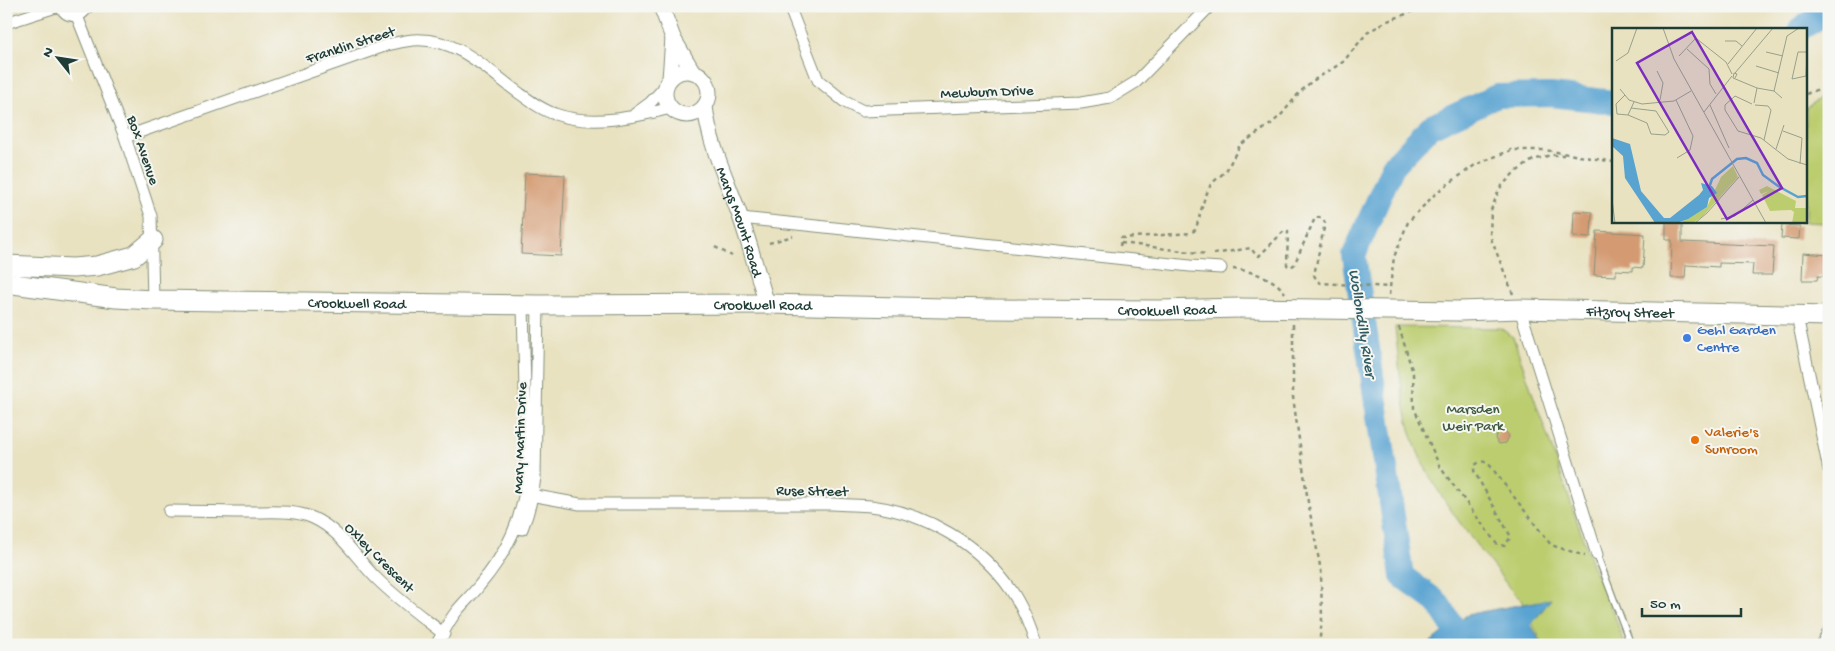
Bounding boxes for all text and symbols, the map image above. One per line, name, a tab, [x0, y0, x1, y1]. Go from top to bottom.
street label: Franklin Street	[303, 22, 399, 69]
inset map	[1612, 28, 1808, 222]
north arrow	[32, 32, 82, 82]
text: N	[39, 45, 59, 61]
street label: Mewburn Drive	[940, 82, 1034, 104]
street label: Box Avenue	[122, 113, 162, 188]
street label: Marys Mount Road	[711, 165, 766, 280]
water label: Wollondilly River	[1343, 268, 1379, 382]
street label: Crookwell Road	[308, 295, 407, 314]
street label: Crookwell Road	[714, 297, 813, 316]
street label: Crookwell Road	[1118, 302, 1217, 321]
street label: Fitzroy Street	[1585, 303, 1676, 324]
place label: Gehl Garden Centre	[1697, 322, 1776, 357]
marker: Gehl Garden Centre	[1681, 332, 1693, 344]
street label: Mary Martin Drive	[510, 382, 532, 494]
park label: Marsden Weir Park	[1442, 401, 1505, 436]
place label: Valerie's Sunroom	[1704, 424, 1759, 459]
marker: Valerie's Sunroom	[1689, 434, 1701, 446]
street label: Ruse Street	[776, 482, 850, 502]
street label: Oxley Crescent	[340, 520, 419, 599]
scale bar	[1642, 586, 1741, 618]
text: 50 m	[1650, 596, 1681, 614]

